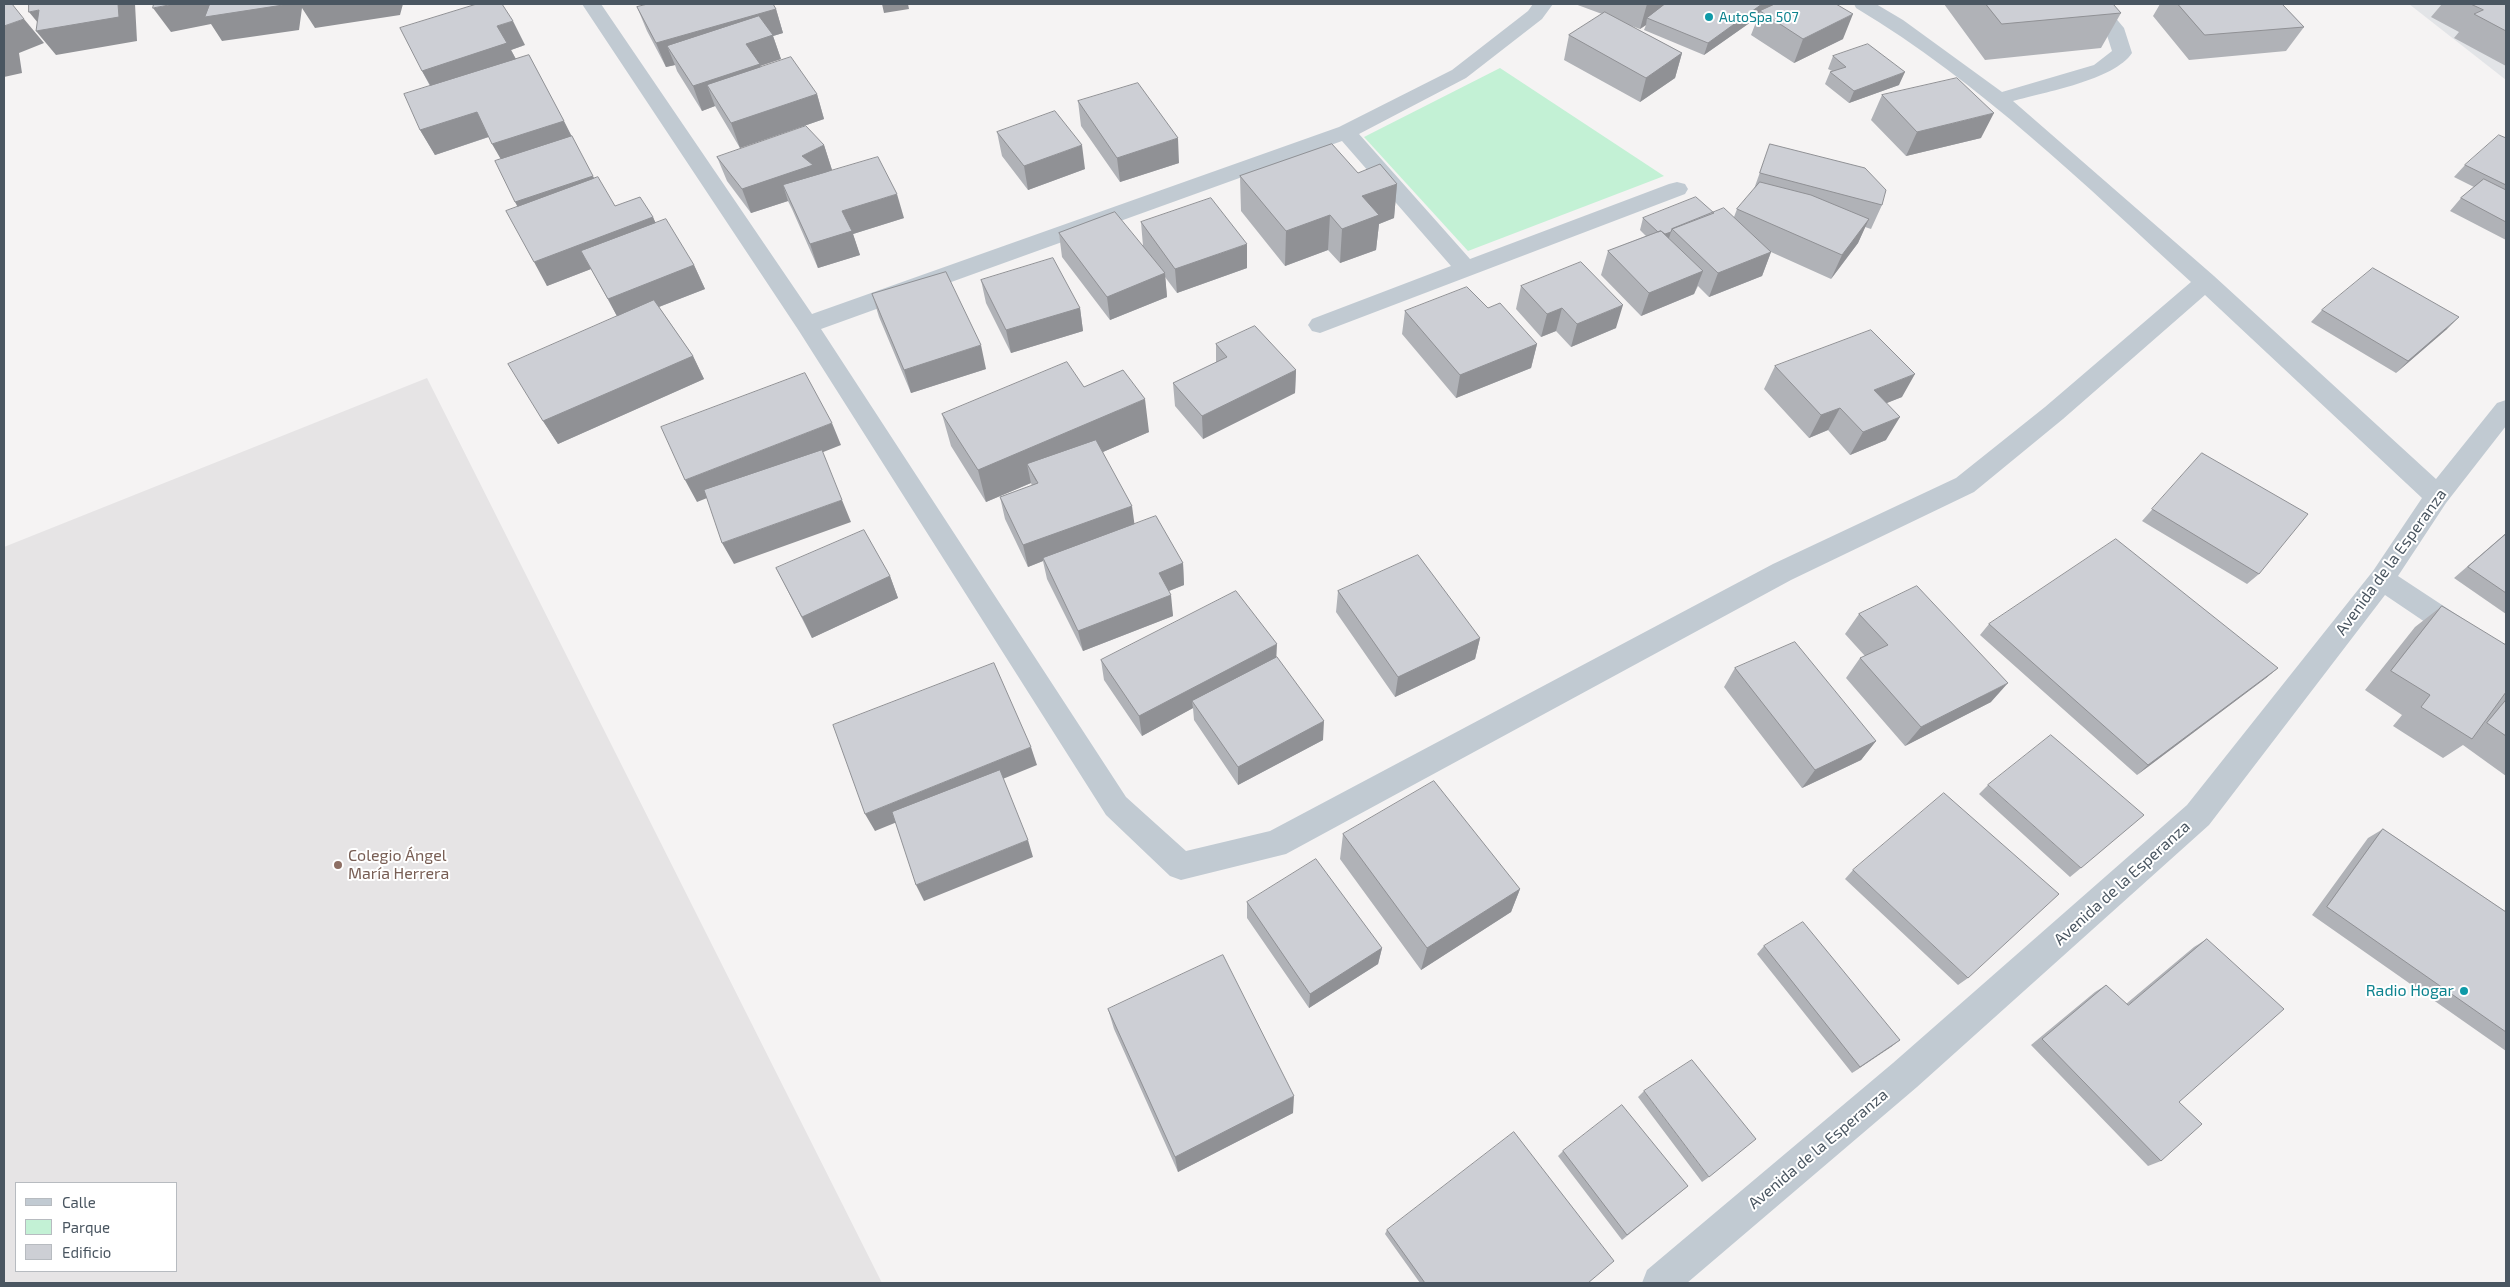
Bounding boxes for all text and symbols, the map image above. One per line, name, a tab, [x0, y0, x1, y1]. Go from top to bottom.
place label: AutoSpa 507	[1719, 9, 1799, 25]
marker: AutoSpa 507	[1703, 11, 1715, 23]
street label: Avenida de la Esperanza	[2331, 485, 2451, 639]
street label: Avenida de la Esperanza	[2050, 817, 2194, 949]
place label: Colegio Ángel María Herrera	[348, 846, 449, 884]
marker: Colegio Ángel María Herrera	[332, 859, 344, 871]
place label: Radio Hogar	[2366, 981, 2454, 1001]
marker: Radio Hogar	[2458, 985, 2470, 997]
street label: Avenida de la Esperanza	[1744, 1085, 1892, 1213]
legend	[15, 1182, 178, 1272]
text: Calle	[62, 1193, 96, 1211]
text: Parque	[62, 1218, 110, 1236]
text: Edificio	[62, 1243, 111, 1261]

